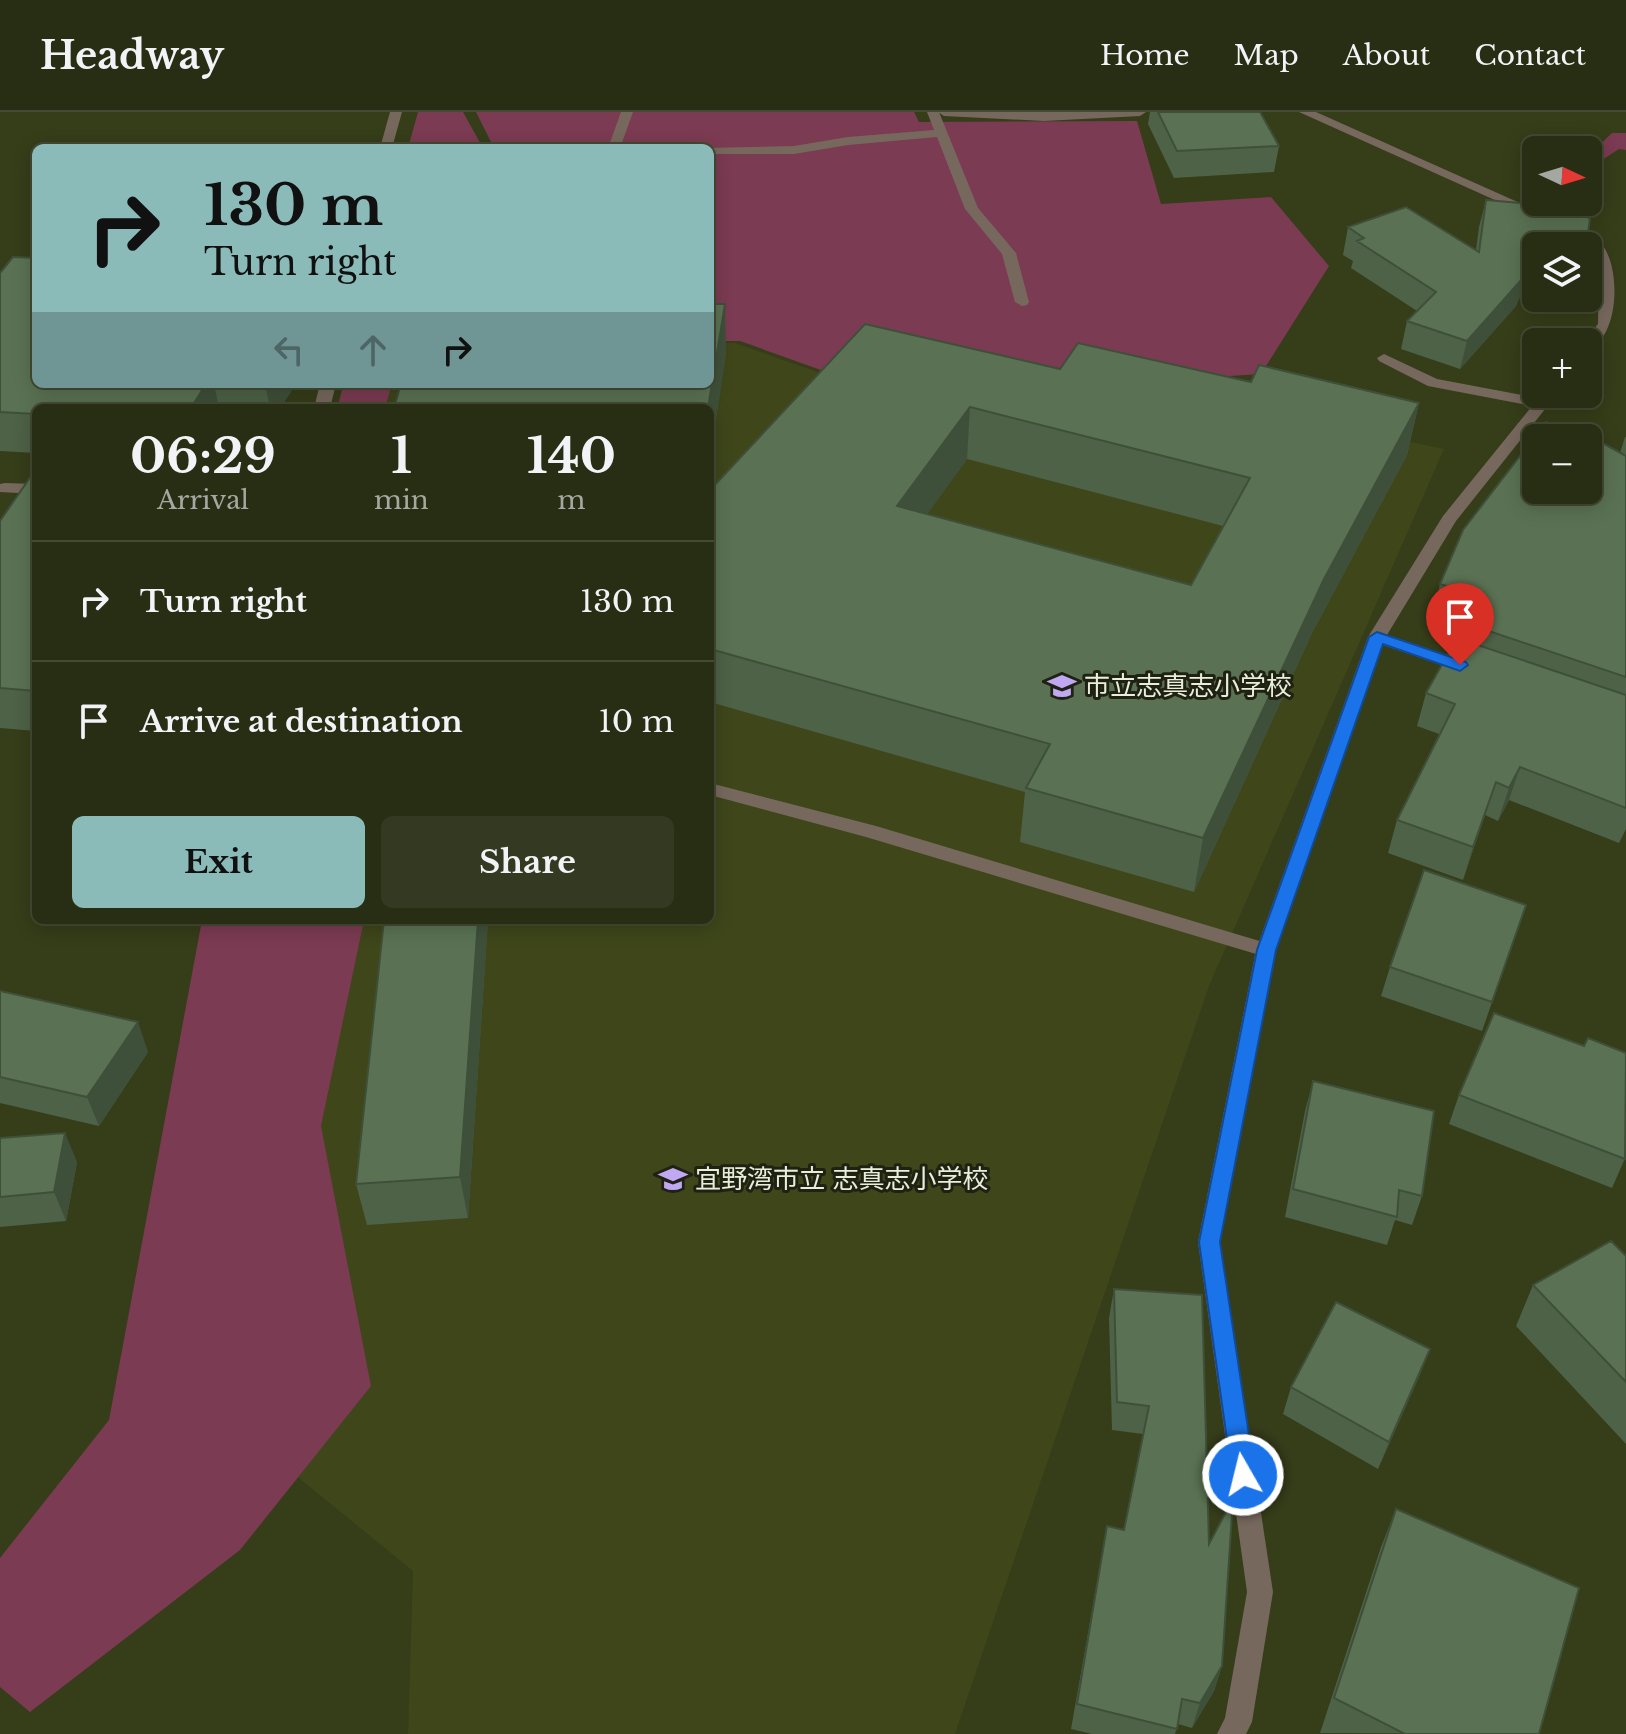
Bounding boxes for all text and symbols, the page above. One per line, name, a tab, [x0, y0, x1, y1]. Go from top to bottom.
text: Headway	[40, 32, 224, 79]
text: Home	[1100, 38, 1190, 73]
text: Map	[1234, 38, 1299, 73]
text: About	[1343, 38, 1430, 73]
text: Contact	[1474, 38, 1586, 73]
north arrow	[1522, 136, 1602, 216]
map controls	[1522, 136, 1602, 504]
text: 130 m	[204, 171, 383, 240]
icon: right	[72, 176, 176, 280]
button: layers	[1522, 232, 1602, 312]
text: Turn right	[204, 240, 397, 285]
icon: left	[267, 328, 311, 372]
icon: ahead	[351, 328, 395, 372]
icon: right	[435, 328, 479, 372]
button: +	[1522, 328, 1602, 408]
button: −	[1522, 424, 1602, 504]
text: 06:29	[130, 426, 276, 486]
text: 1	[391, 426, 412, 486]
text: 140	[527, 426, 616, 486]
text: Arrival	[157, 484, 249, 516]
text: min	[374, 484, 429, 516]
text: m	[557, 484, 585, 516]
icon: right	[72, 579, 116, 623]
text: Turn right	[140, 583, 307, 620]
text: 130 m	[580, 583, 674, 620]
pin	[1426, 583, 1494, 665]
icon: arrive	[1438, 595, 1482, 639]
place label: 市立志真志小学校	[1084, 670, 1292, 702]
school or university icon: 市立志真志小学校	[1047, 671, 1077, 701]
icon: arrive	[72, 699, 116, 743]
text: Arrive at destination	[140, 703, 463, 740]
text: 10 m	[598, 703, 674, 740]
button: Exit	[72, 816, 365, 908]
button: Share	[381, 816, 674, 908]
place label: 宜野湾市立 志真志小学校	[695, 1163, 988, 1195]
school or university icon: 宜野湾市立 志真志小学校	[658, 1164, 688, 1194]
position arrow	[1201, 1433, 1285, 1517]

